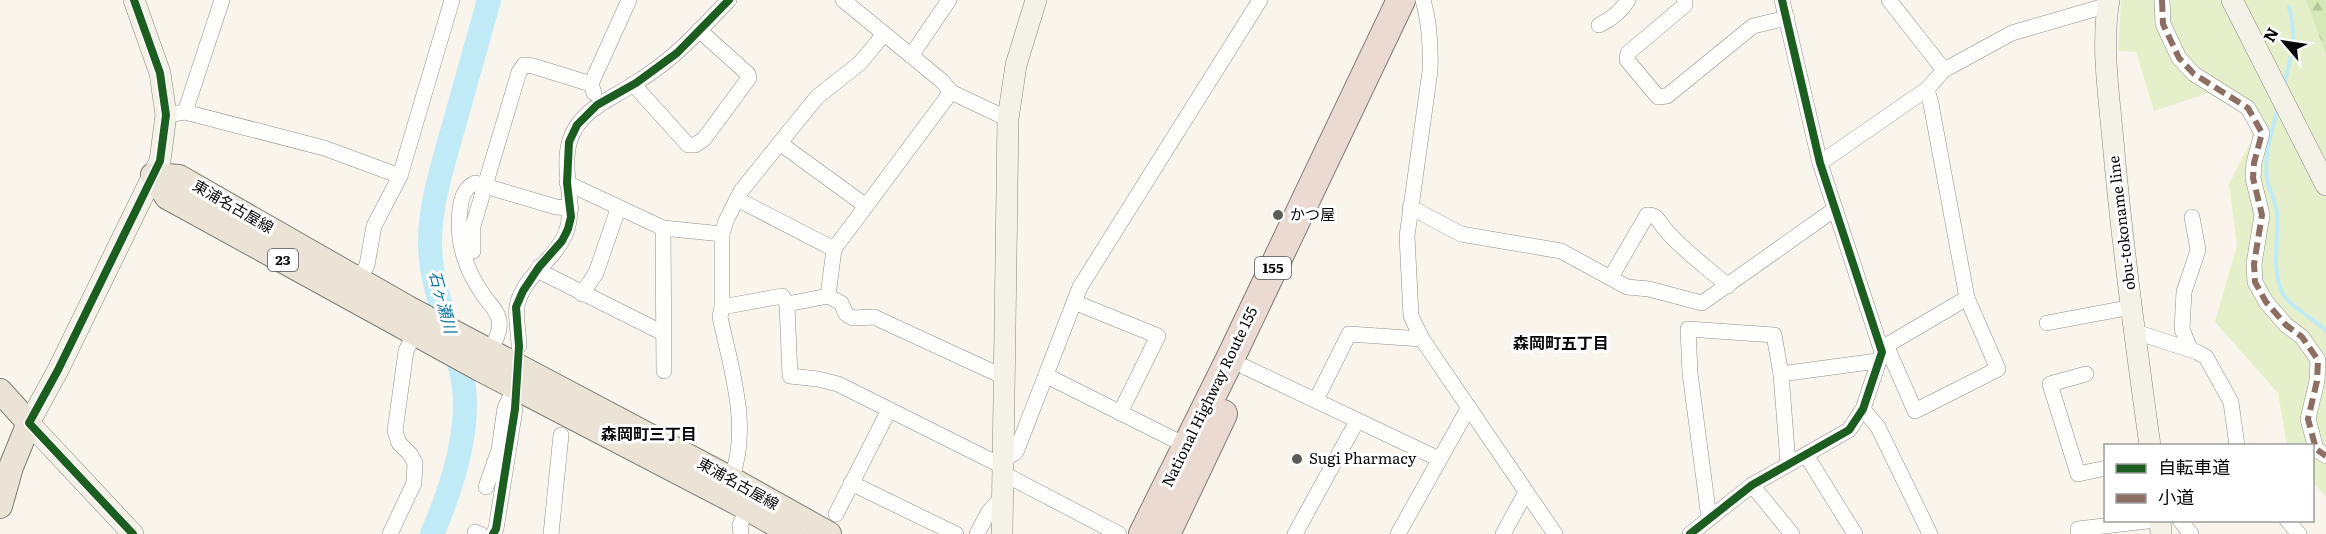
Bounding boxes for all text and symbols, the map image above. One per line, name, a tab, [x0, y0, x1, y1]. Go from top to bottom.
north arrow	[2254, 12, 2314, 72]
text: N	[2256, 23, 2284, 46]
street label: obu-tokoname line	[2101, 155, 2140, 292]
street label: 東浦名古屋線	[189, 173, 278, 238]
place label: かつ屋	[1290, 202, 1335, 225]
marker: かつ屋	[1271, 208, 1285, 222]
road number: 23	[268, 249, 298, 271]
road number: 155	[1255, 257, 1291, 279]
water label: 石ヶ瀬川	[424, 268, 464, 338]
street label: National Highway Route 155	[1155, 302, 1263, 491]
district label: 森岡町五丁目	[1513, 330, 1609, 354]
district label: 森岡町三丁目	[601, 421, 697, 445]
legend	[2104, 444, 2314, 522]
place label: Sugi Pharmacy	[1309, 446, 1417, 469]
street label: 東浦名古屋線	[694, 451, 784, 515]
marker: Sugi Pharmacy	[1290, 452, 1304, 466]
text: 自転車道	[2158, 453, 2230, 480]
text: 小道	[2158, 483, 2194, 510]

